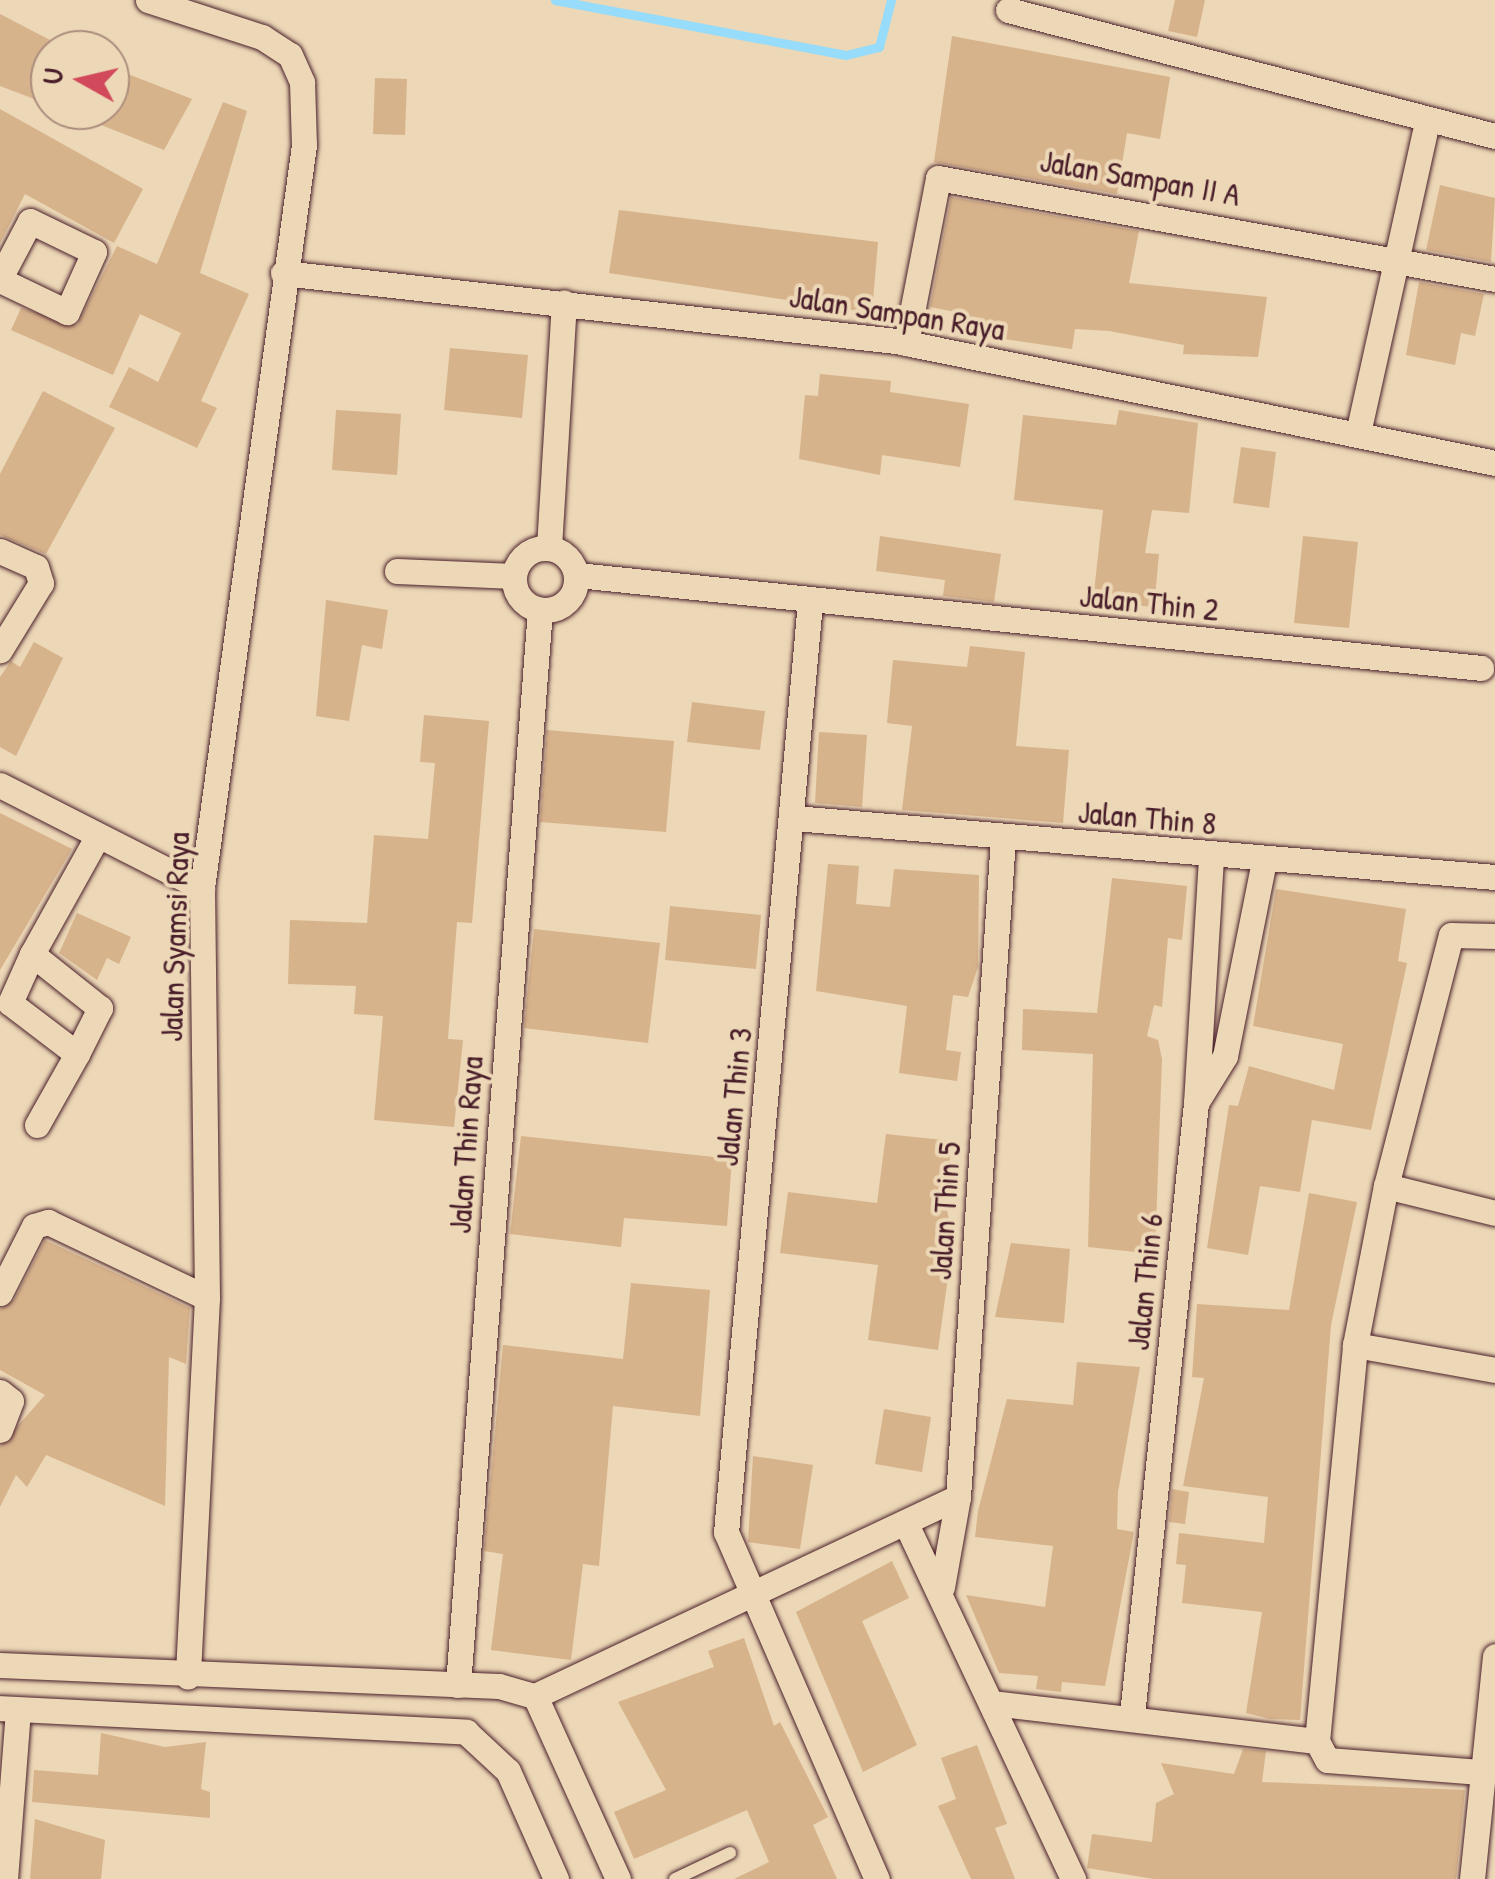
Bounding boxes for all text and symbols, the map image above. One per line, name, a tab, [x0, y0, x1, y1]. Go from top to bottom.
north arrow	[30, 30, 130, 130]
text: U	[32, 66, 72, 86]
street label: Jalan Sampan II A	[1037, 142, 1243, 214]
street label: Jalan Sampan Raya	[787, 277, 1007, 349]
street label: Jalan Thin 2	[1078, 577, 1220, 629]
street label: Jalan Thin 8	[1076, 793, 1218, 843]
street label: Jalan Syamsi Raya	[152, 831, 198, 1043]
street label: Jalan Thin 3	[708, 1026, 760, 1168]
street label: Jalan Thin Raya	[441, 1055, 491, 1235]
street label: Jalan Thin 5	[921, 1141, 969, 1281]
street label: Jalan Thin 6	[1119, 1212, 1171, 1352]

